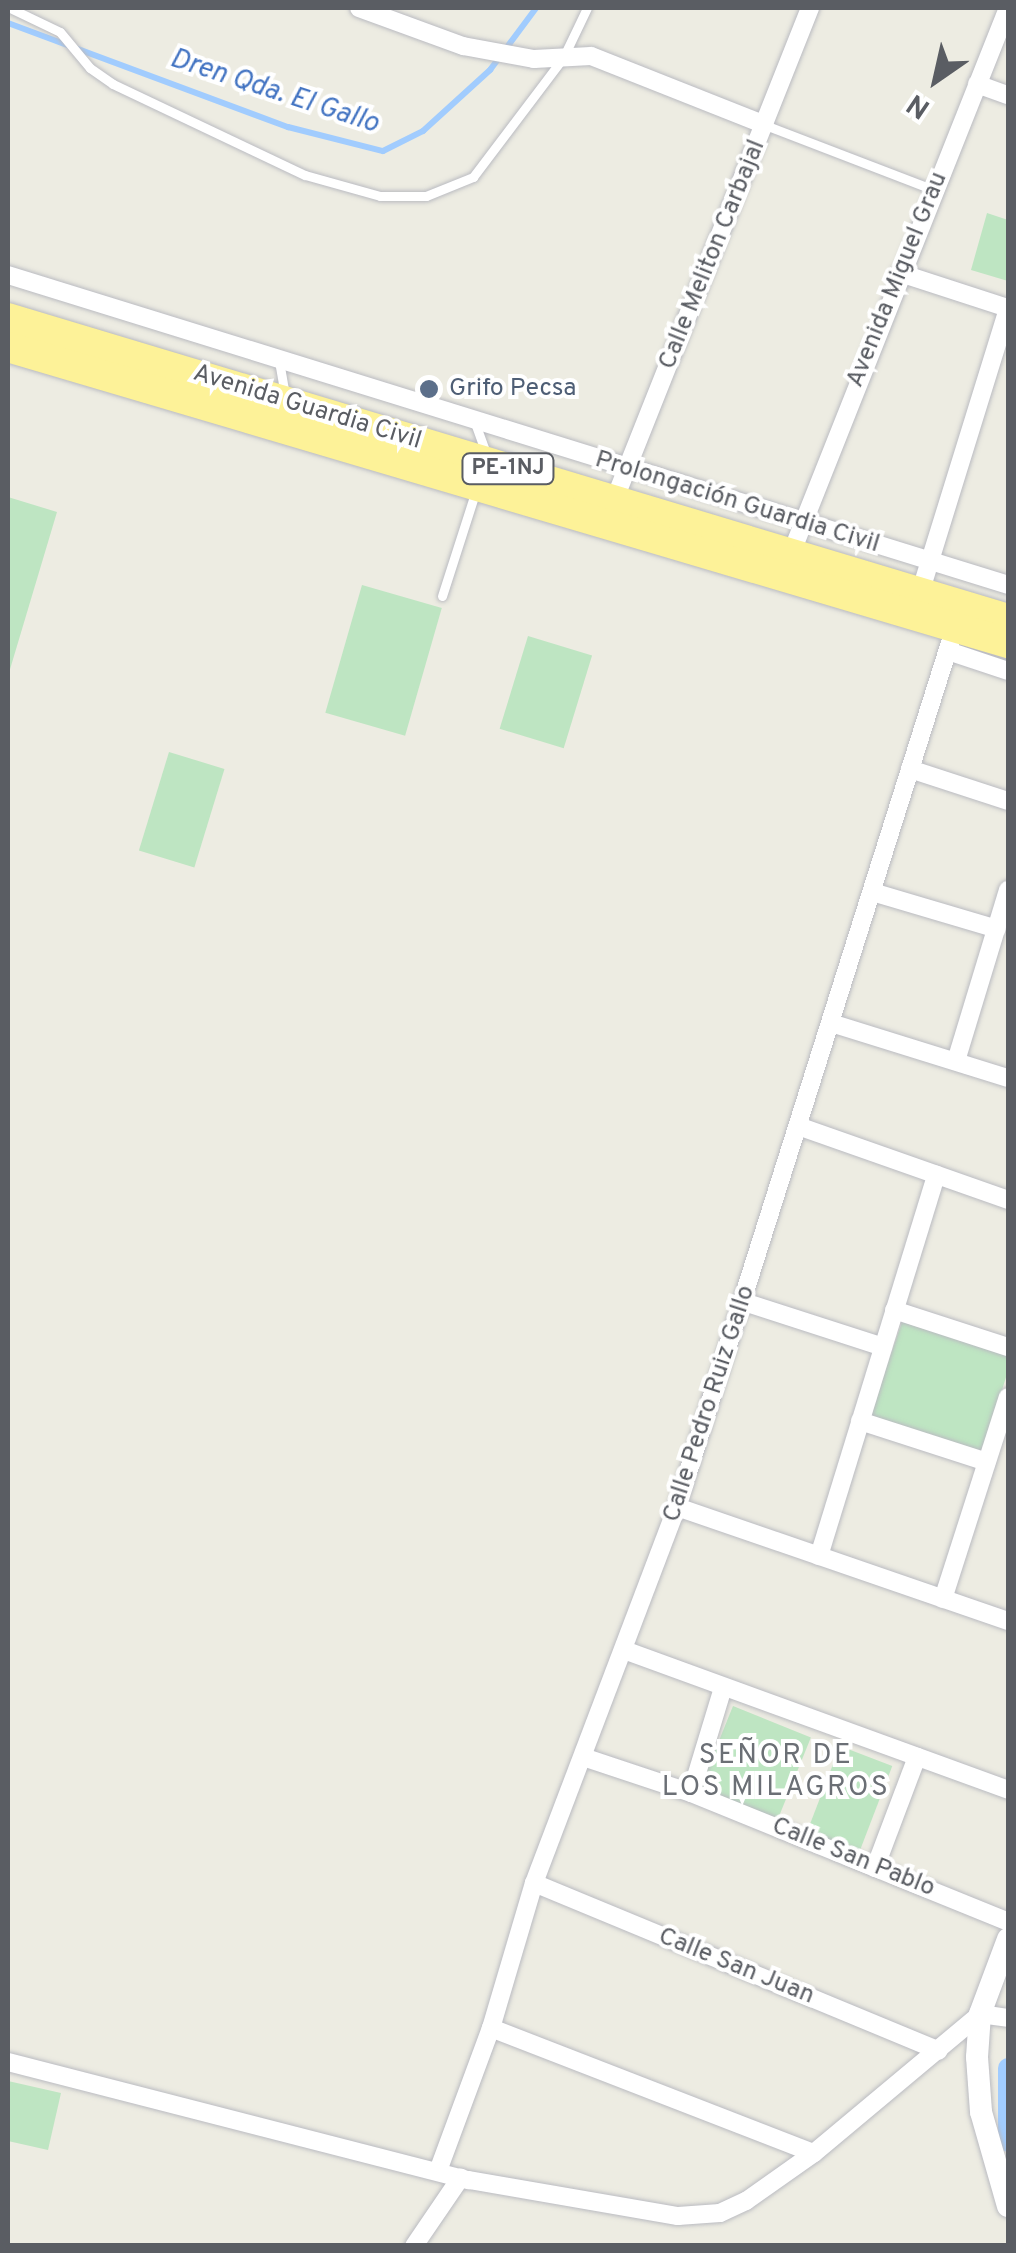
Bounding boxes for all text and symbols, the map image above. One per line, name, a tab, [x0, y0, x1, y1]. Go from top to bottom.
north arrow	[886, 30, 986, 130]
water label: Dren Qda. El Gallo	[165, 42, 383, 142]
text: N	[901, 84, 938, 125]
street label: Calle Meliton Carbajal	[653, 136, 773, 374]
street label: Avenida Miguel Grau	[841, 168, 955, 392]
street label: Avenida Guardia Civil	[189, 359, 425, 457]
place label: Grifo Pecsa	[449, 374, 576, 404]
marker: Grifo Pecsa	[418, 378, 440, 400]
street label: Prolongación Guardia Civil	[591, 445, 883, 561]
road number: PE-1NJ	[460, 452, 556, 486]
street label: Calle Pedro Ruiz Gallo	[658, 1282, 762, 1526]
district label: SEÑOR DE LOS MILAGROS	[662, 1739, 890, 1805]
street label: Calle San Pablo	[767, 1812, 939, 1904]
street label: Calle San Juan	[654, 1922, 818, 2012]

